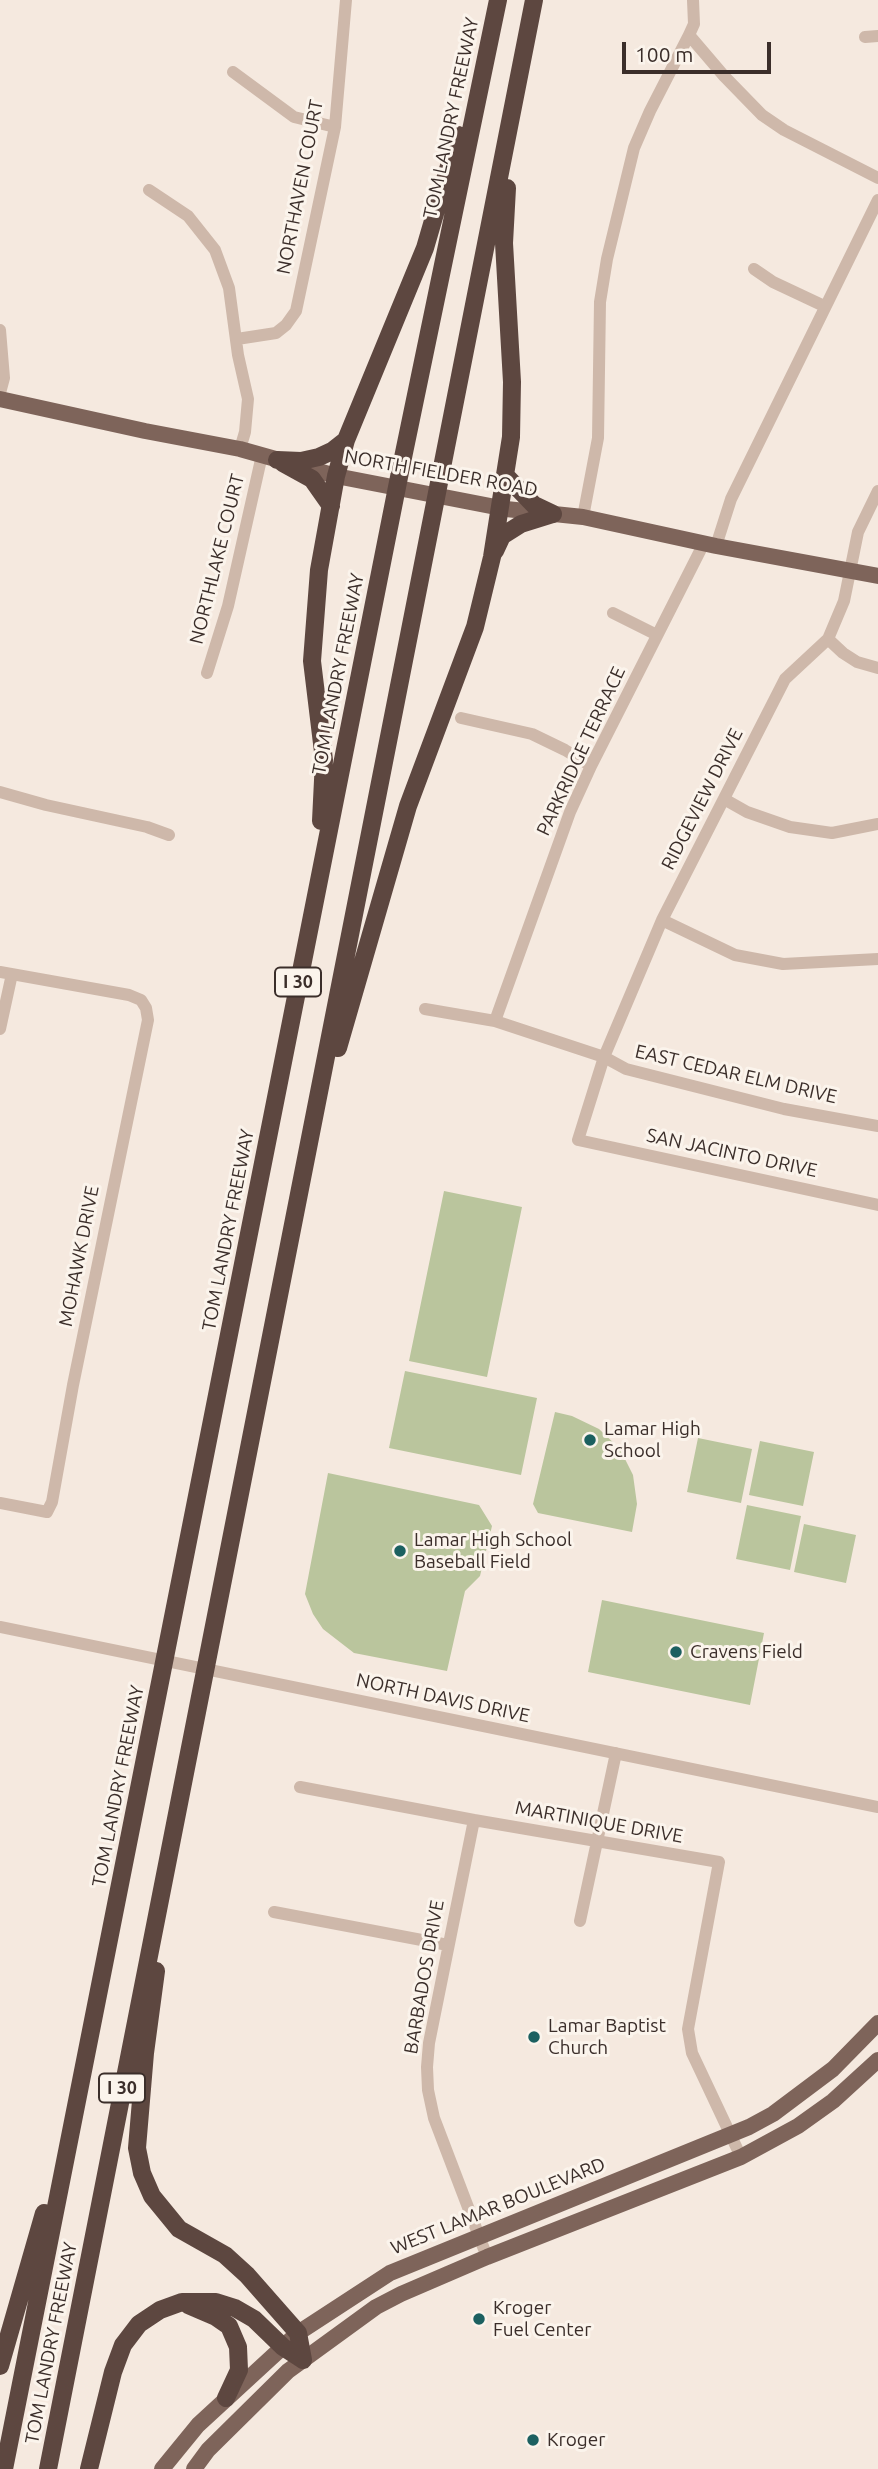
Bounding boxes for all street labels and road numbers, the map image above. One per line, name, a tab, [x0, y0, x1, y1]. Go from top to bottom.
street label: TOM LANDRY FREEWAY	[419, 15, 483, 221]
street label: NORTHAVEN COURT	[272, 98, 328, 276]
street label: NORTH FIELDER ROAD	[343, 445, 539, 501]
street label: NORTHLAKE COURT	[185, 472, 249, 646]
street label: TOM LANDRY FREEWAY	[307, 571, 369, 777]
street label: PARKRIDGE TERRACE	[532, 663, 630, 839]
street label: RIDGEVIEW DRIVE	[656, 724, 748, 874]
road number: I 30	[275, 967, 321, 996]
street label: EAST CEDAR ELM DRIVE	[633, 1040, 839, 1108]
street label: SAN JACINTO DRIVE	[645, 1124, 819, 1182]
street label: TOM LANDRY FREEWAY	[197, 1127, 259, 1333]
street label: MOHAWK DRIVE	[54, 1184, 104, 1328]
street label: NORTH DAVIS DRIVE	[354, 1668, 532, 1728]
street label: TOM LANDRY FREEWAY	[87, 1683, 149, 1889]
street label: MARTINIQUE DRIVE	[513, 1796, 685, 1848]
street label: BARBADOS DRIVE	[399, 1898, 449, 2056]
road number: I 30	[99, 2074, 145, 2102]
street label: WEST LAMAR BOULEVARD	[387, 2152, 609, 2260]
street label: TOM LANDRY FREEWAY	[20, 2240, 82, 2446]

